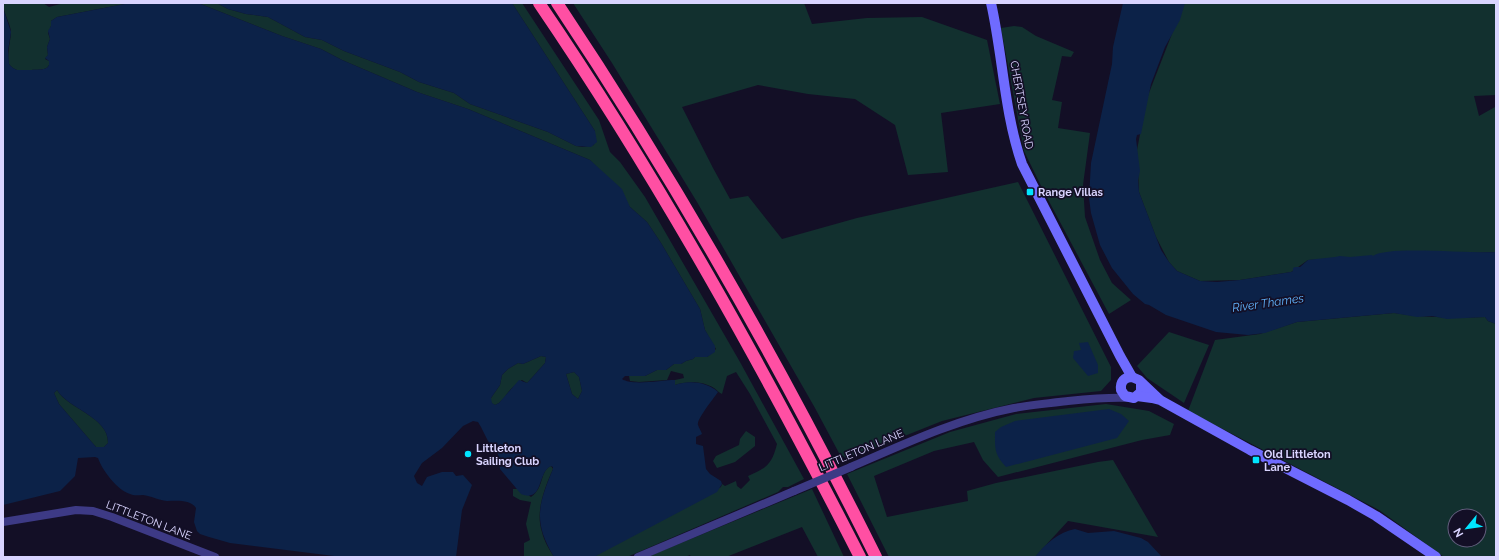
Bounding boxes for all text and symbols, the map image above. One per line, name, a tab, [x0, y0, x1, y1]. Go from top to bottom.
street label: CHERTSEY ROAD	[1007, 60, 1036, 150]
place label: Range Villas	[1038, 186, 1104, 199]
marker: Range Villas	[1025, 187, 1035, 197]
water label: River Thames	[1231, 291, 1305, 315]
street label: LITTLETON LANE	[817, 427, 906, 474]
place label: Littleton Sailing Club	[476, 442, 539, 468]
place label: Old Littleton Lane	[1264, 448, 1331, 474]
marker: Littleton Sailing Club	[463, 449, 473, 459]
marker: Old Littleton Lane	[1251, 455, 1261, 465]
street label: LITTLETON LANE	[104, 498, 194, 543]
north arrow	[1447, 508, 1487, 548]
text: N	[1451, 526, 1466, 539]

